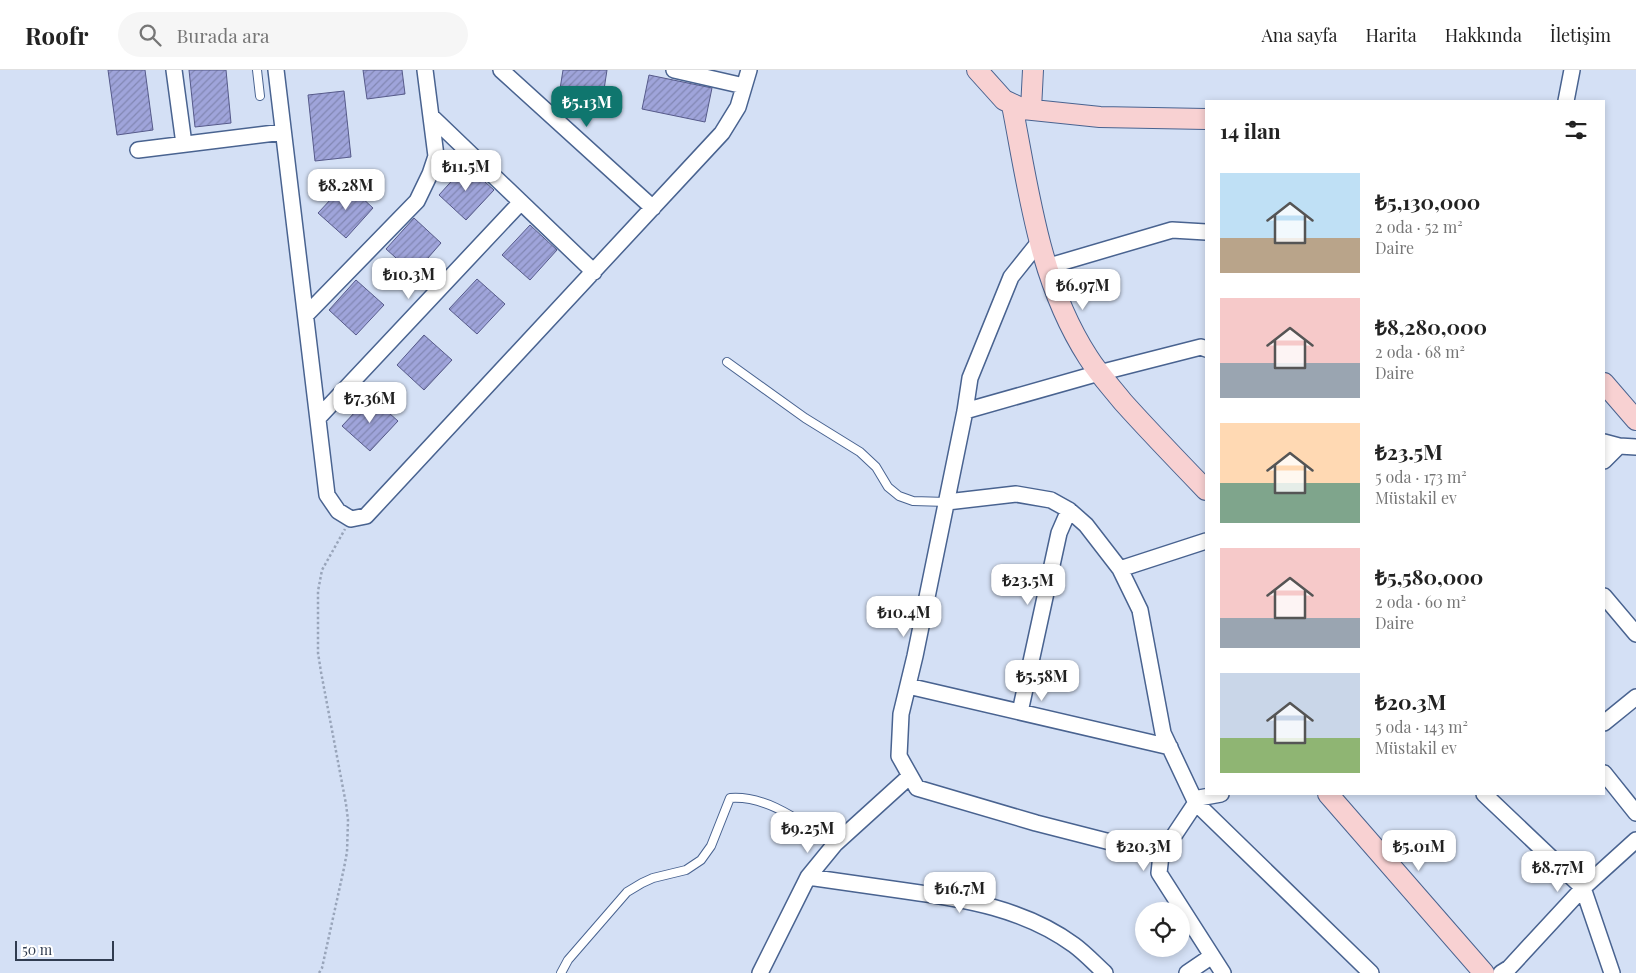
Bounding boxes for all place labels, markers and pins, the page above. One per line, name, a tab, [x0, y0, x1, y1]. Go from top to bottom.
pin: ₺5.13M	[546, 85, 628, 128]
pin: ₺11.5M	[425, 150, 507, 192]
pin: ₺8.28M	[305, 168, 387, 211]
pin: ₺10.3M	[368, 258, 450, 300]
pin: ₺6.97M	[1042, 268, 1124, 311]
pin: ₺7.36M	[329, 382, 411, 424]
pin: ₺23.5M	[987, 564, 1069, 606]
pin: ₺10.4M	[863, 596, 945, 638]
pin: ₺5.58M	[1001, 660, 1083, 702]
pin: ₺9.25M	[767, 812, 849, 854]
pin: ₺20.3M	[1103, 830, 1185, 872]
pin: ₺5.01M	[1378, 830, 1460, 872]
pin: ₺8.77M	[1517, 850, 1599, 893]
pin: ₺16.7M	[919, 872, 1001, 914]

